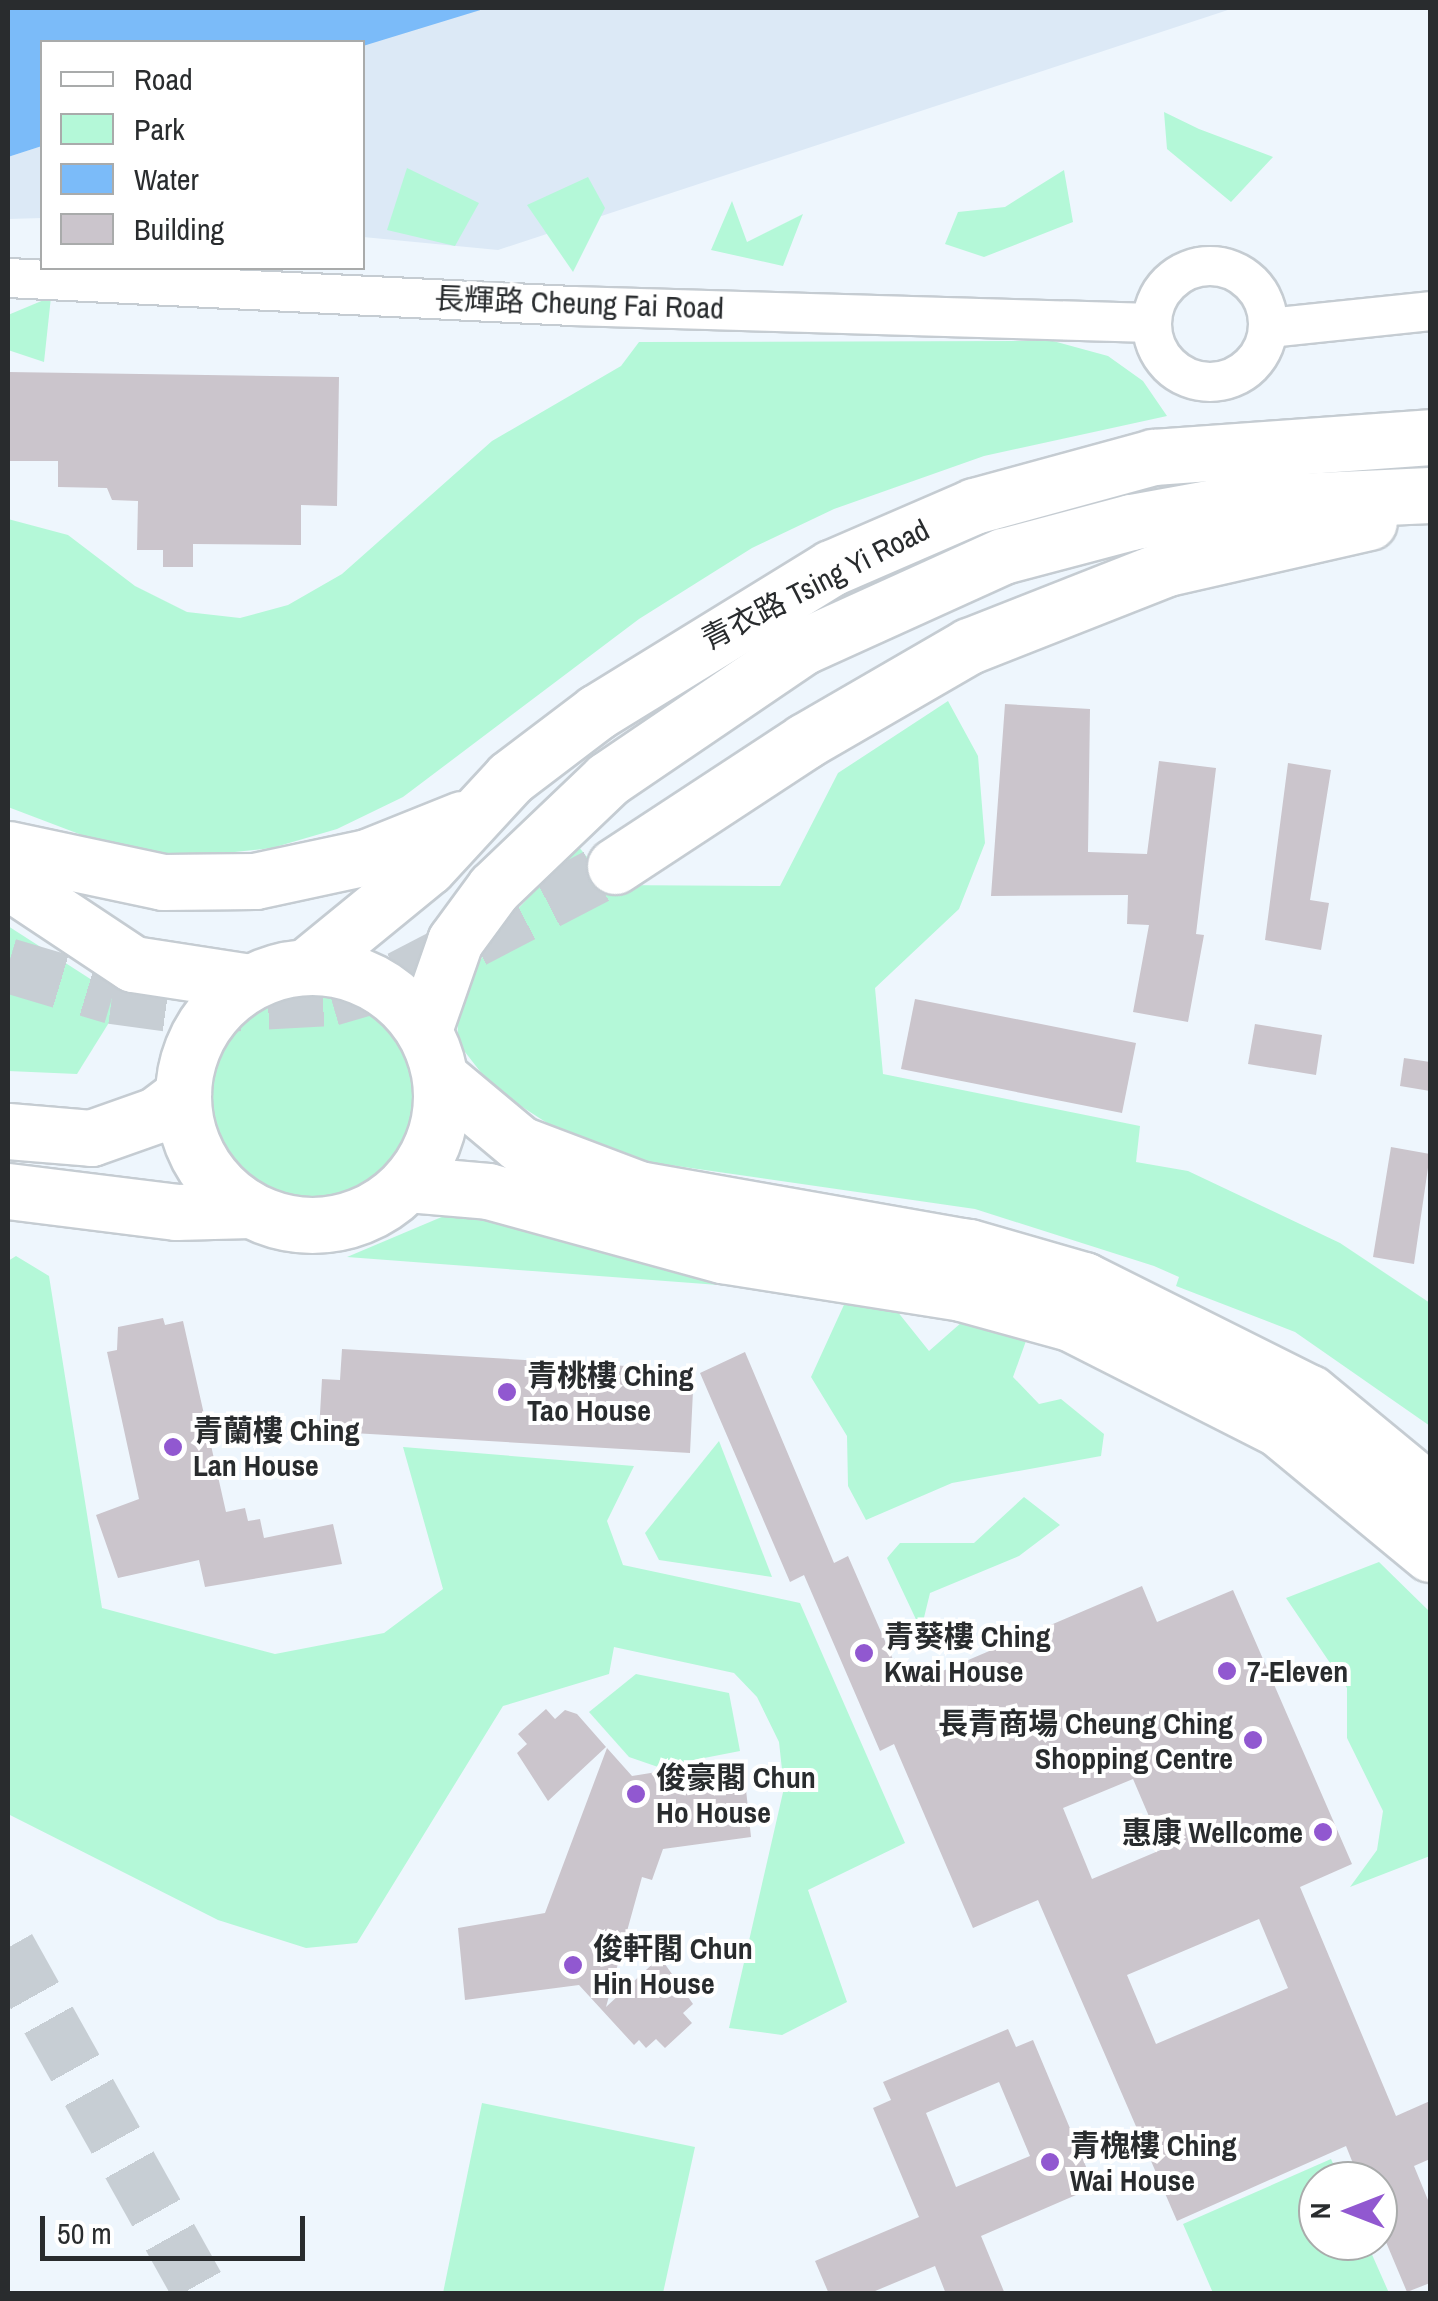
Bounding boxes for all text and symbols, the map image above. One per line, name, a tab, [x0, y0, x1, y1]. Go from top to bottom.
legend	[40, 40, 365, 270]
text: Road	[134, 59, 193, 99]
text: Park	[134, 109, 185, 149]
text: Water	[134, 159, 199, 199]
text: Building	[134, 209, 224, 249]
street label: 長輝路 Cheung Fai Road	[434, 280, 724, 326]
street label: 青衣路 Tsing Yi Road	[695, 511, 935, 657]
place label: 青桃樓 Ching Tao House	[527, 1357, 694, 1428]
marker: 青桃樓 Ching Tao House	[496, 1381, 518, 1403]
place label: 青蘭樓 Ching Lan House	[193, 1412, 360, 1482]
marker: 青蘭樓 Ching Lan House	[162, 1436, 184, 1458]
place label: 青葵樓 Ching Kwai House	[884, 1618, 1051, 1688]
marker: 青葵樓 Ching Kwai House	[853, 1642, 875, 1664]
place label: 7-Eleven	[1247, 1653, 1348, 1689]
marker: 7-Eleven	[1216, 1660, 1238, 1682]
place label: 長青商場 Cheung Ching Shopping Centre	[938, 1705, 1233, 1776]
marker: 長青商場 Cheung Ching Shopping Centre	[1242, 1729, 1264, 1751]
place label: 俊豪閣 Chun Ho House	[656, 1759, 816, 1830]
marker: 俊豪閣 Chun Ho House	[625, 1783, 647, 1805]
place label: 惠康 Wellcome	[1122, 1814, 1303, 1850]
marker: 惠康 Wellcome	[1312, 1821, 1334, 1843]
place label: 俊軒閣 Chun Hin House	[593, 1930, 753, 2000]
marker: 俊軒閣 Chun Hin House	[562, 1954, 584, 1976]
place label: 青槐樓 Ching Wai House	[1070, 2127, 1237, 2198]
marker: 青槐樓 Ching Wai House	[1039, 2151, 1061, 2173]
north arrow	[1298, 2161, 1398, 2261]
scale bar	[45, 2196, 310, 2258]
text: N	[1301, 2203, 1339, 2219]
text: 50 m	[57, 2213, 112, 2253]

